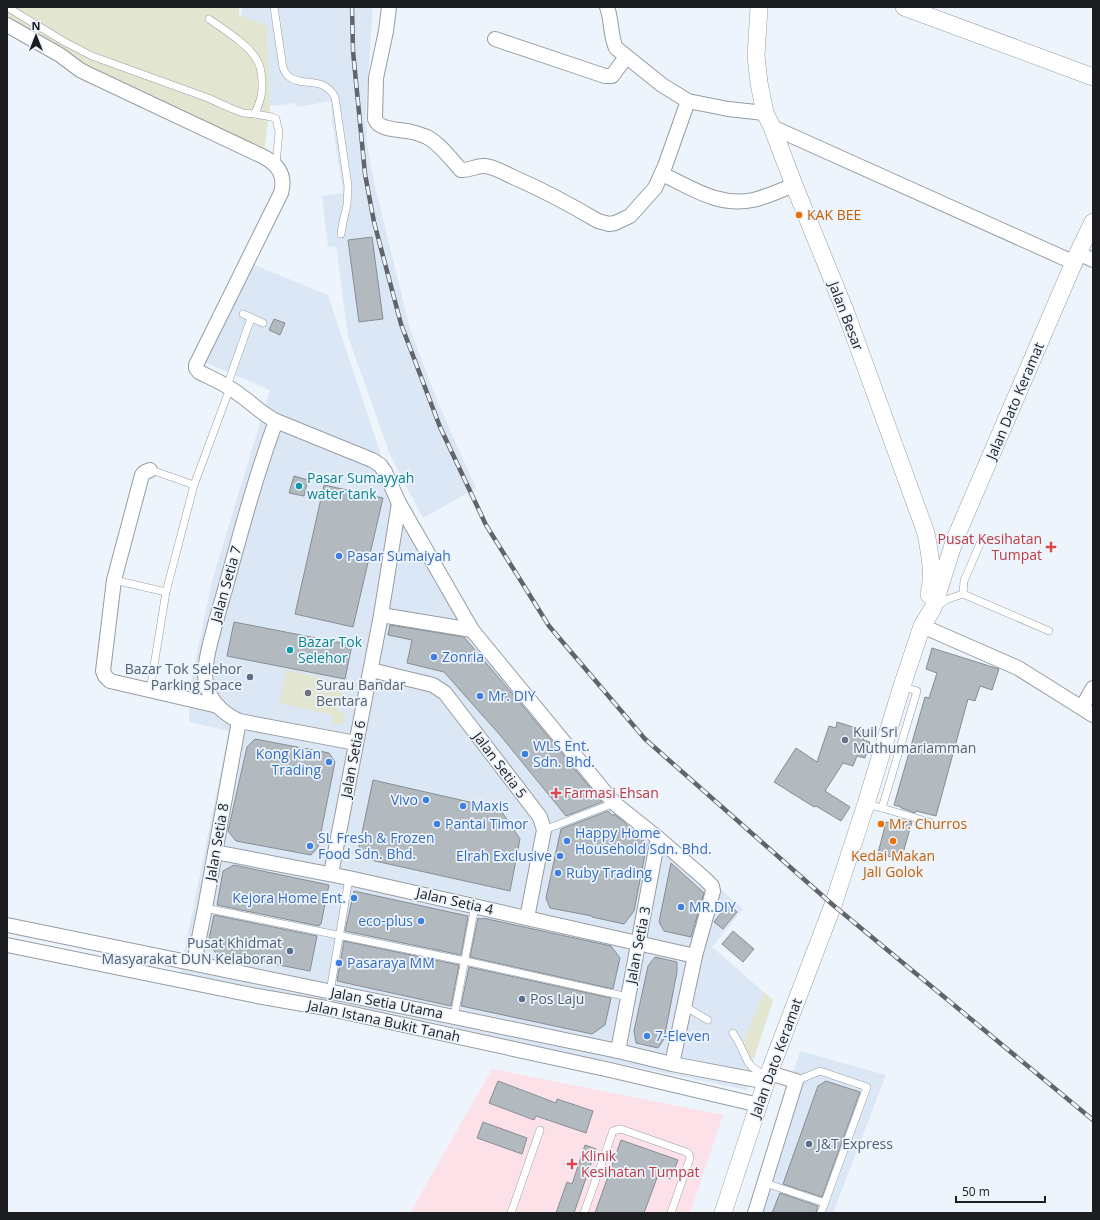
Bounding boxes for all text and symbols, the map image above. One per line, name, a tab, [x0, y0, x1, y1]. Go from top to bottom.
north arrow	[16, 16, 56, 56]
text: N	[32, 18, 40, 33]
place label: KAK BEE	[807, 205, 861, 224]
marker: KAK BEE	[794, 210, 804, 220]
street label: Jalan Besar	[824, 277, 868, 353]
street label: Jalan Dato Keramat	[980, 339, 1048, 464]
place label: Pasar Sumayyah water tank	[307, 468, 414, 503]
marker: Pasar Sumayyah water tank	[294, 481, 304, 491]
place label: Pusat Kesihatan Tumpat	[938, 529, 1042, 564]
marker: Pusat Kesihatan Tumpat	[1045, 541, 1057, 553]
street label: Jalan Setia 7	[205, 543, 245, 626]
place label: Pasar Sumaiyah	[347, 546, 451, 565]
marker: Pasar Sumaiyah	[334, 551, 344, 561]
place label: Bazar Tok Selehor	[298, 632, 363, 667]
marker: Bazar Tok Selehor	[285, 645, 295, 655]
place label: Zonria	[442, 647, 484, 666]
marker: Zonria	[429, 652, 439, 662]
place label: Bazar Tok Selehor Parking Space	[125, 659, 242, 694]
marker: Bazar Tok Selehor Parking Space	[245, 672, 255, 682]
place label: Surau Bandar Bentara	[316, 675, 406, 710]
place label: Mr. DIY	[488, 686, 536, 705]
marker: Surau Bandar Bentara	[303, 688, 313, 698]
marker: Mr. DIY	[475, 691, 485, 701]
street label: Jalan Setia 6	[335, 719, 369, 801]
place label: Kuil Sri Muthumariamman	[853, 722, 976, 757]
street label: Jalan Setia 5	[468, 726, 532, 802]
marker: Kuil Sri Muthumariamman	[840, 735, 850, 745]
place label: WLS Ent. Sdn. Bhd.	[533, 736, 595, 771]
place label: Kong Kian Trading	[256, 744, 321, 779]
marker: WLS Ent. Sdn. Bhd.	[520, 749, 530, 759]
marker: Kong Kian Trading	[324, 757, 334, 767]
place label: Farmasi Ehsan	[564, 783, 659, 802]
marker: Farmasi Ehsan	[551, 788, 561, 798]
place label: Vivo	[391, 790, 418, 809]
marker: Vivo	[421, 795, 431, 805]
place label: Maxis	[471, 796, 509, 815]
marker: Maxis	[458, 801, 468, 811]
street label: Jalan Setia 8	[200, 802, 233, 884]
place label: Pantai Timor	[445, 814, 528, 833]
place label: Mr. Churros	[889, 814, 967, 833]
marker: Pantai Timor	[432, 819, 442, 829]
marker: Mr. Churros	[876, 819, 886, 829]
place label: Happy Home Household Sdn. Bhd.	[575, 823, 712, 858]
place label: SL Fresh & Frozen Food Sdn. Bhd.	[318, 828, 435, 863]
marker: Happy Home Household Sdn. Bhd.	[562, 836, 572, 846]
marker: Kedai Makan Jali Golok	[888, 836, 898, 846]
marker: SL Fresh & Frozen Food Sdn. Bhd.	[305, 841, 315, 851]
place label: Elrah Exclusive	[456, 846, 552, 865]
place label: Kedai Makan Jali Golok	[851, 846, 935, 881]
marker: Elrah Exclusive	[555, 851, 565, 861]
place label: Ruby Trading	[566, 863, 652, 882]
marker: Ruby Trading	[553, 868, 563, 878]
street label: Jalan Setia 4	[413, 882, 496, 919]
place label: Kejora Home Ent.	[232, 888, 346, 907]
marker: Kejora Home Ent.	[349, 893, 359, 903]
place label: MR.DIY	[689, 897, 736, 916]
marker: MR.DIY	[676, 902, 686, 912]
street label: Jalan Setia 3	[620, 905, 654, 987]
place label: eco-plus	[358, 911, 413, 930]
marker: eco-plus	[416, 916, 426, 926]
place label: Pusat Khidmat Masyarakat DUN Kelaboran	[102, 933, 282, 968]
marker: Pusat Khidmat Masyarakat DUN Kelaboran	[285, 946, 295, 956]
place label: Pasaraya MM	[347, 953, 435, 972]
marker: Pasaraya MM	[334, 958, 344, 968]
street label: Jalan Setia Utama	[327, 982, 445, 1023]
place label: Pos Laju	[530, 989, 584, 1008]
marker: Pos Laju	[517, 994, 527, 1004]
street label: Jalan Istana Bukit Tanah	[304, 995, 462, 1046]
street label: Jalan Dato Keramat	[744, 996, 806, 1122]
place label: 7-Eleven	[655, 1026, 710, 1045]
marker: 7-Eleven	[642, 1031, 652, 1041]
place label: J&T Express	[815, 1134, 893, 1153]
marker: J&T Express	[804, 1139, 814, 1149]
place label: Klinik Kesihatan Tumpat	[581, 1146, 700, 1181]
marker: Klinik Kesihatan Tumpat	[566, 1158, 578, 1170]
scale bar	[956, 1178, 1045, 1204]
text: 50 m	[962, 1183, 990, 1200]

